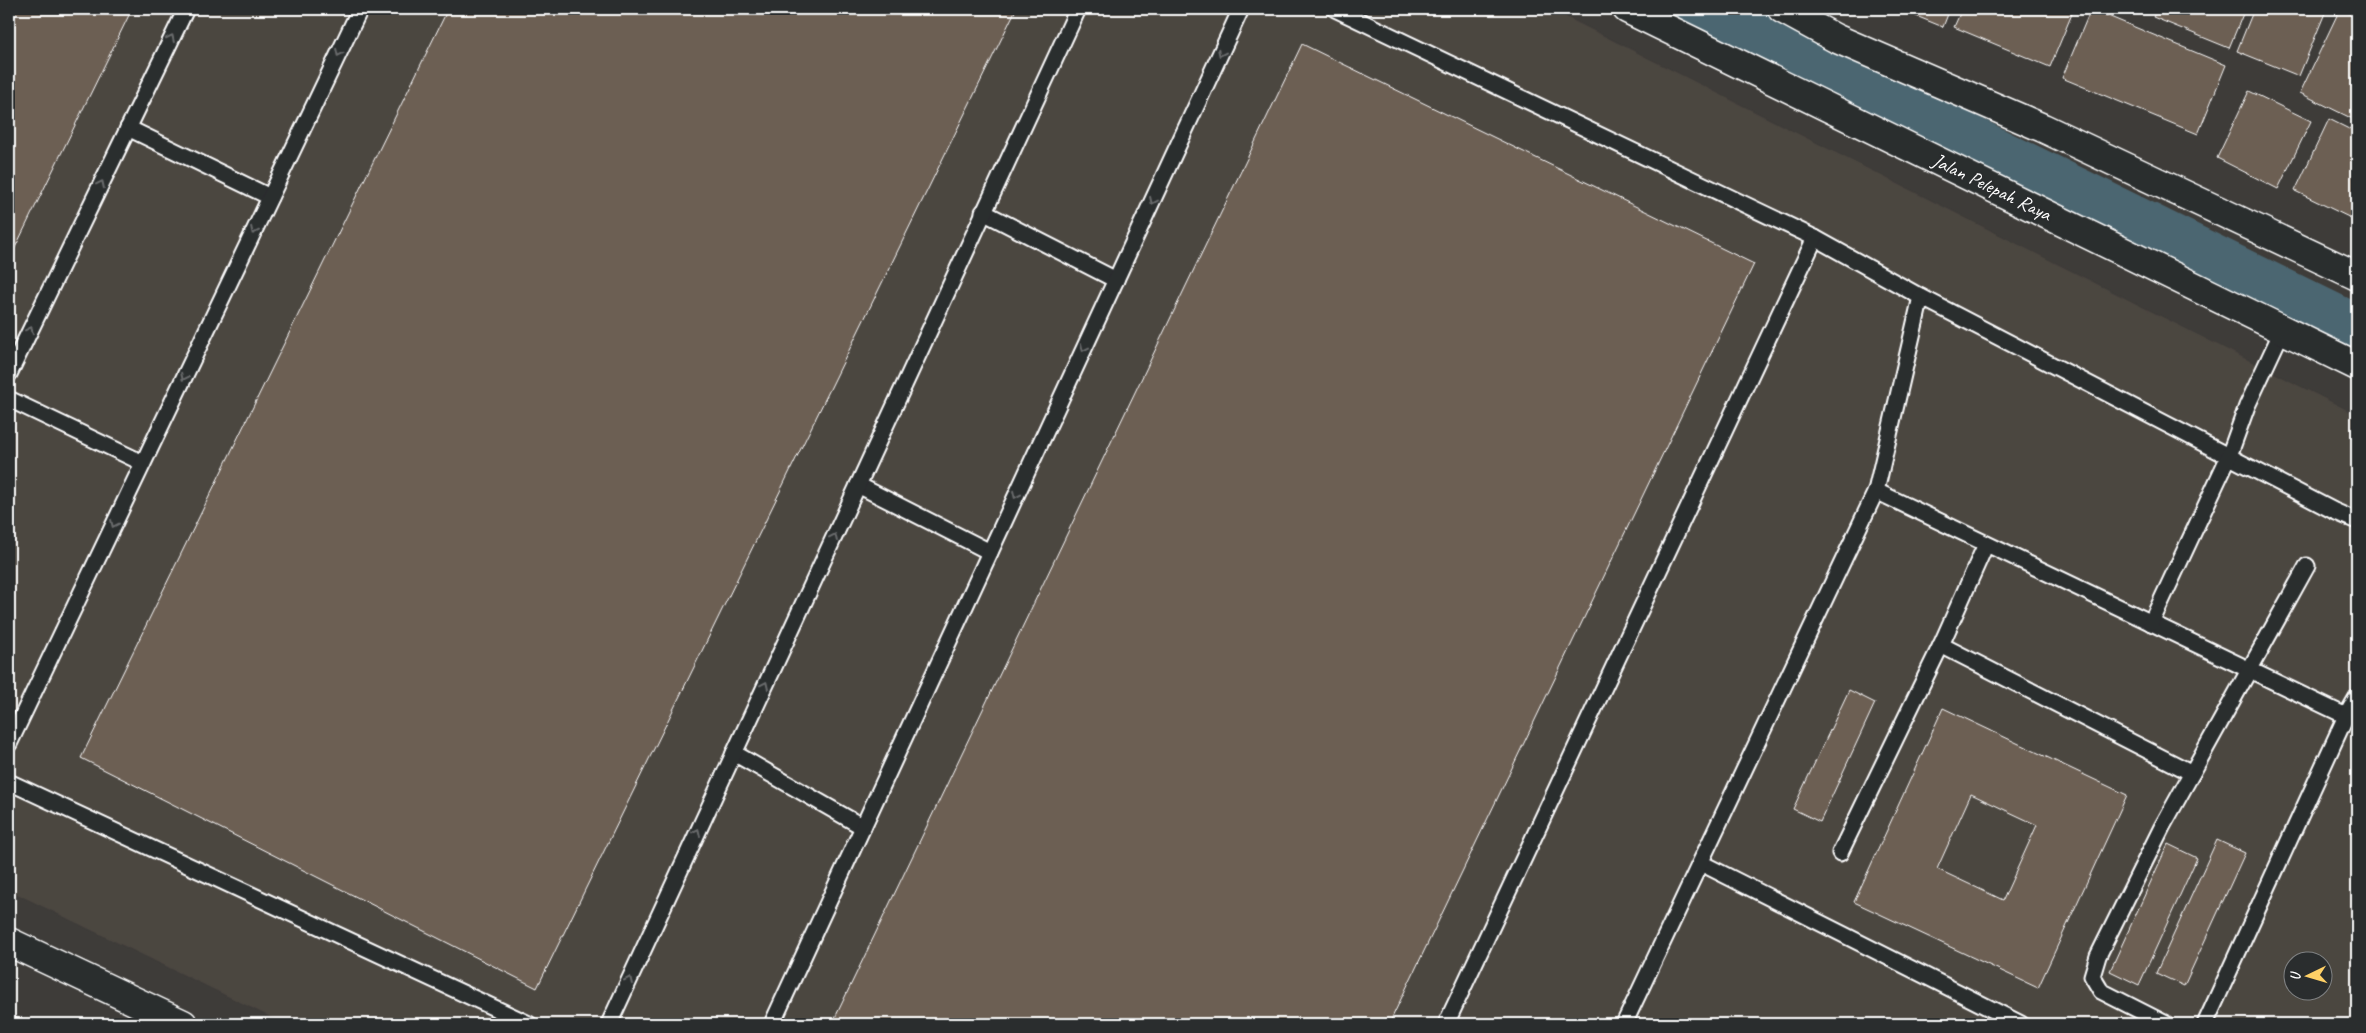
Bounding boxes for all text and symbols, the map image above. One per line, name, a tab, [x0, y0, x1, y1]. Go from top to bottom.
one-way arrow	[165, 34, 176, 43]
one-way arrow	[335, 48, 345, 57]
one-way arrow	[1216, 48, 1227, 57]
street label: Jalan Pelepah Raya	[1928, 147, 2057, 227]
one-way arrow	[94, 180, 105, 189]
one-way arrow	[1149, 195, 1159, 204]
one-way arrow	[249, 226, 260, 235]
one-way arrow	[24, 327, 34, 336]
one-way arrow	[1080, 343, 1091, 352]
one-way arrow	[180, 372, 190, 381]
one-way arrow	[1012, 490, 1022, 499]
one-way arrow	[109, 519, 120, 528]
one-way arrow	[827, 533, 838, 542]
one-way arrow	[759, 681, 770, 690]
one-way arrow	[691, 828, 702, 837]
north arrow	[2284, 950, 2334, 1000]
text: U	[2287, 970, 2304, 981]
one-way arrow	[623, 976, 634, 985]

